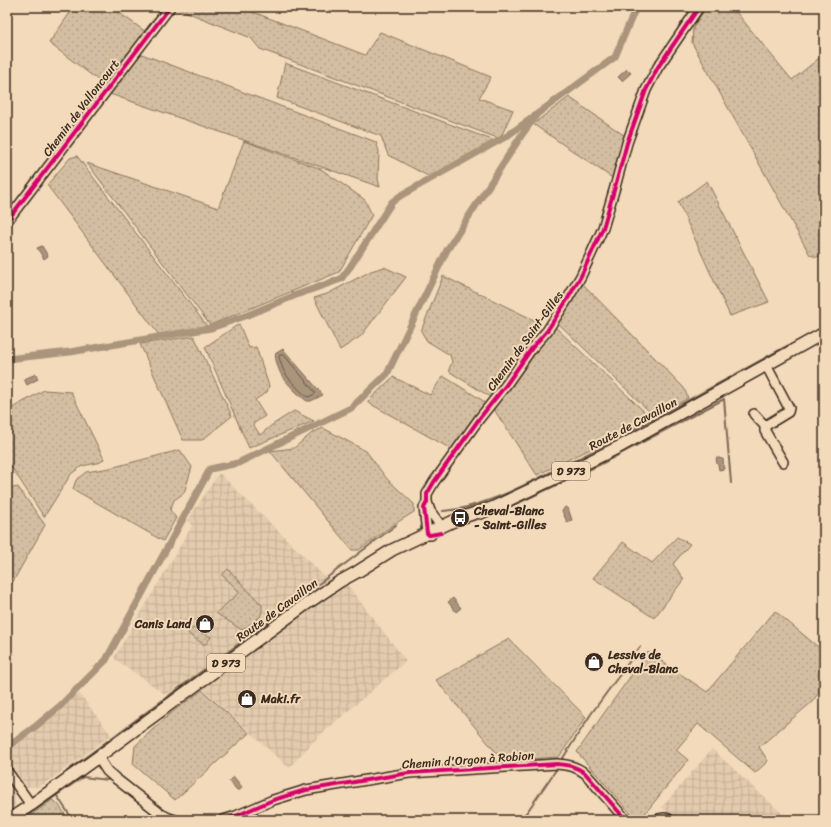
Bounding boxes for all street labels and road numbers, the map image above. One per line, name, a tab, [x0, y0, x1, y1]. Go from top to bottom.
street label: Chemin de Valloncourt	[37, 54, 125, 162]
street label: Chemin de Saint-Gilles	[481, 286, 569, 396]
street label: Route de Cavaillon	[585, 391, 682, 457]
road number: D 973	[552, 462, 590, 480]
street label: Route de Cavaillon	[231, 572, 323, 648]
road number: D 973	[207, 654, 245, 672]
street label: Chemin d'Orgon à Robion	[401, 744, 535, 776]

